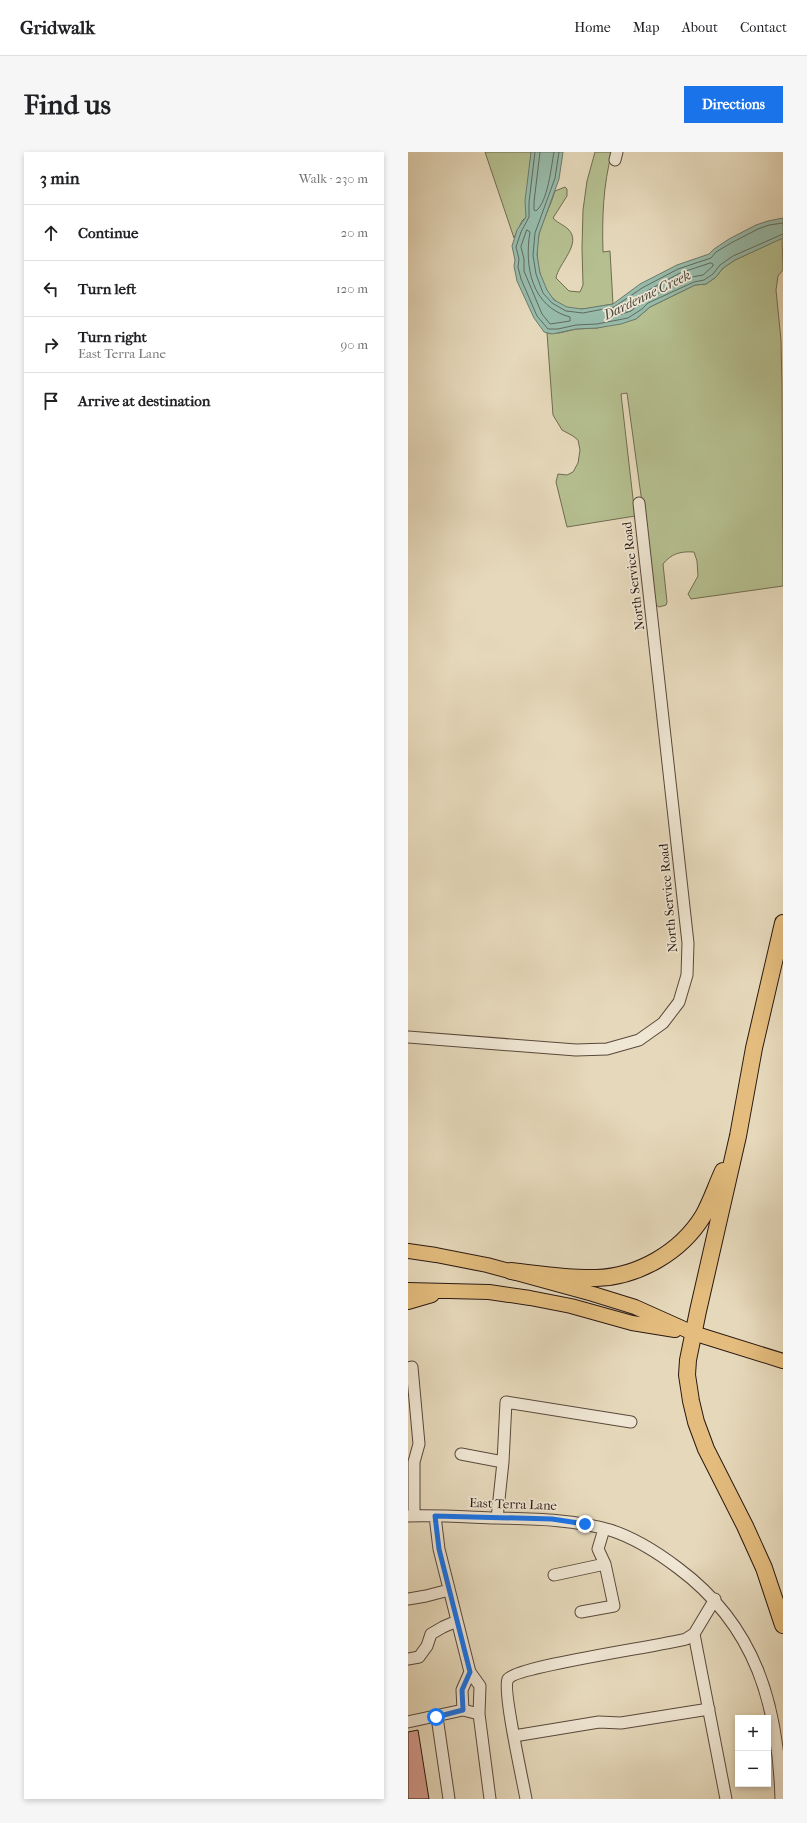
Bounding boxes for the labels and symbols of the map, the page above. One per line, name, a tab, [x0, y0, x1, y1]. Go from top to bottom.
water label: Dardenne Creek	[600, 266, 694, 324]
street label: North Service Road	[619, 520, 647, 631]
street label: North Service Road	[656, 842, 680, 953]
street label: East Terra Lane	[469, 1495, 558, 1513]
route end	[576, 1515, 594, 1533]
route start	[427, 1708, 445, 1726]

